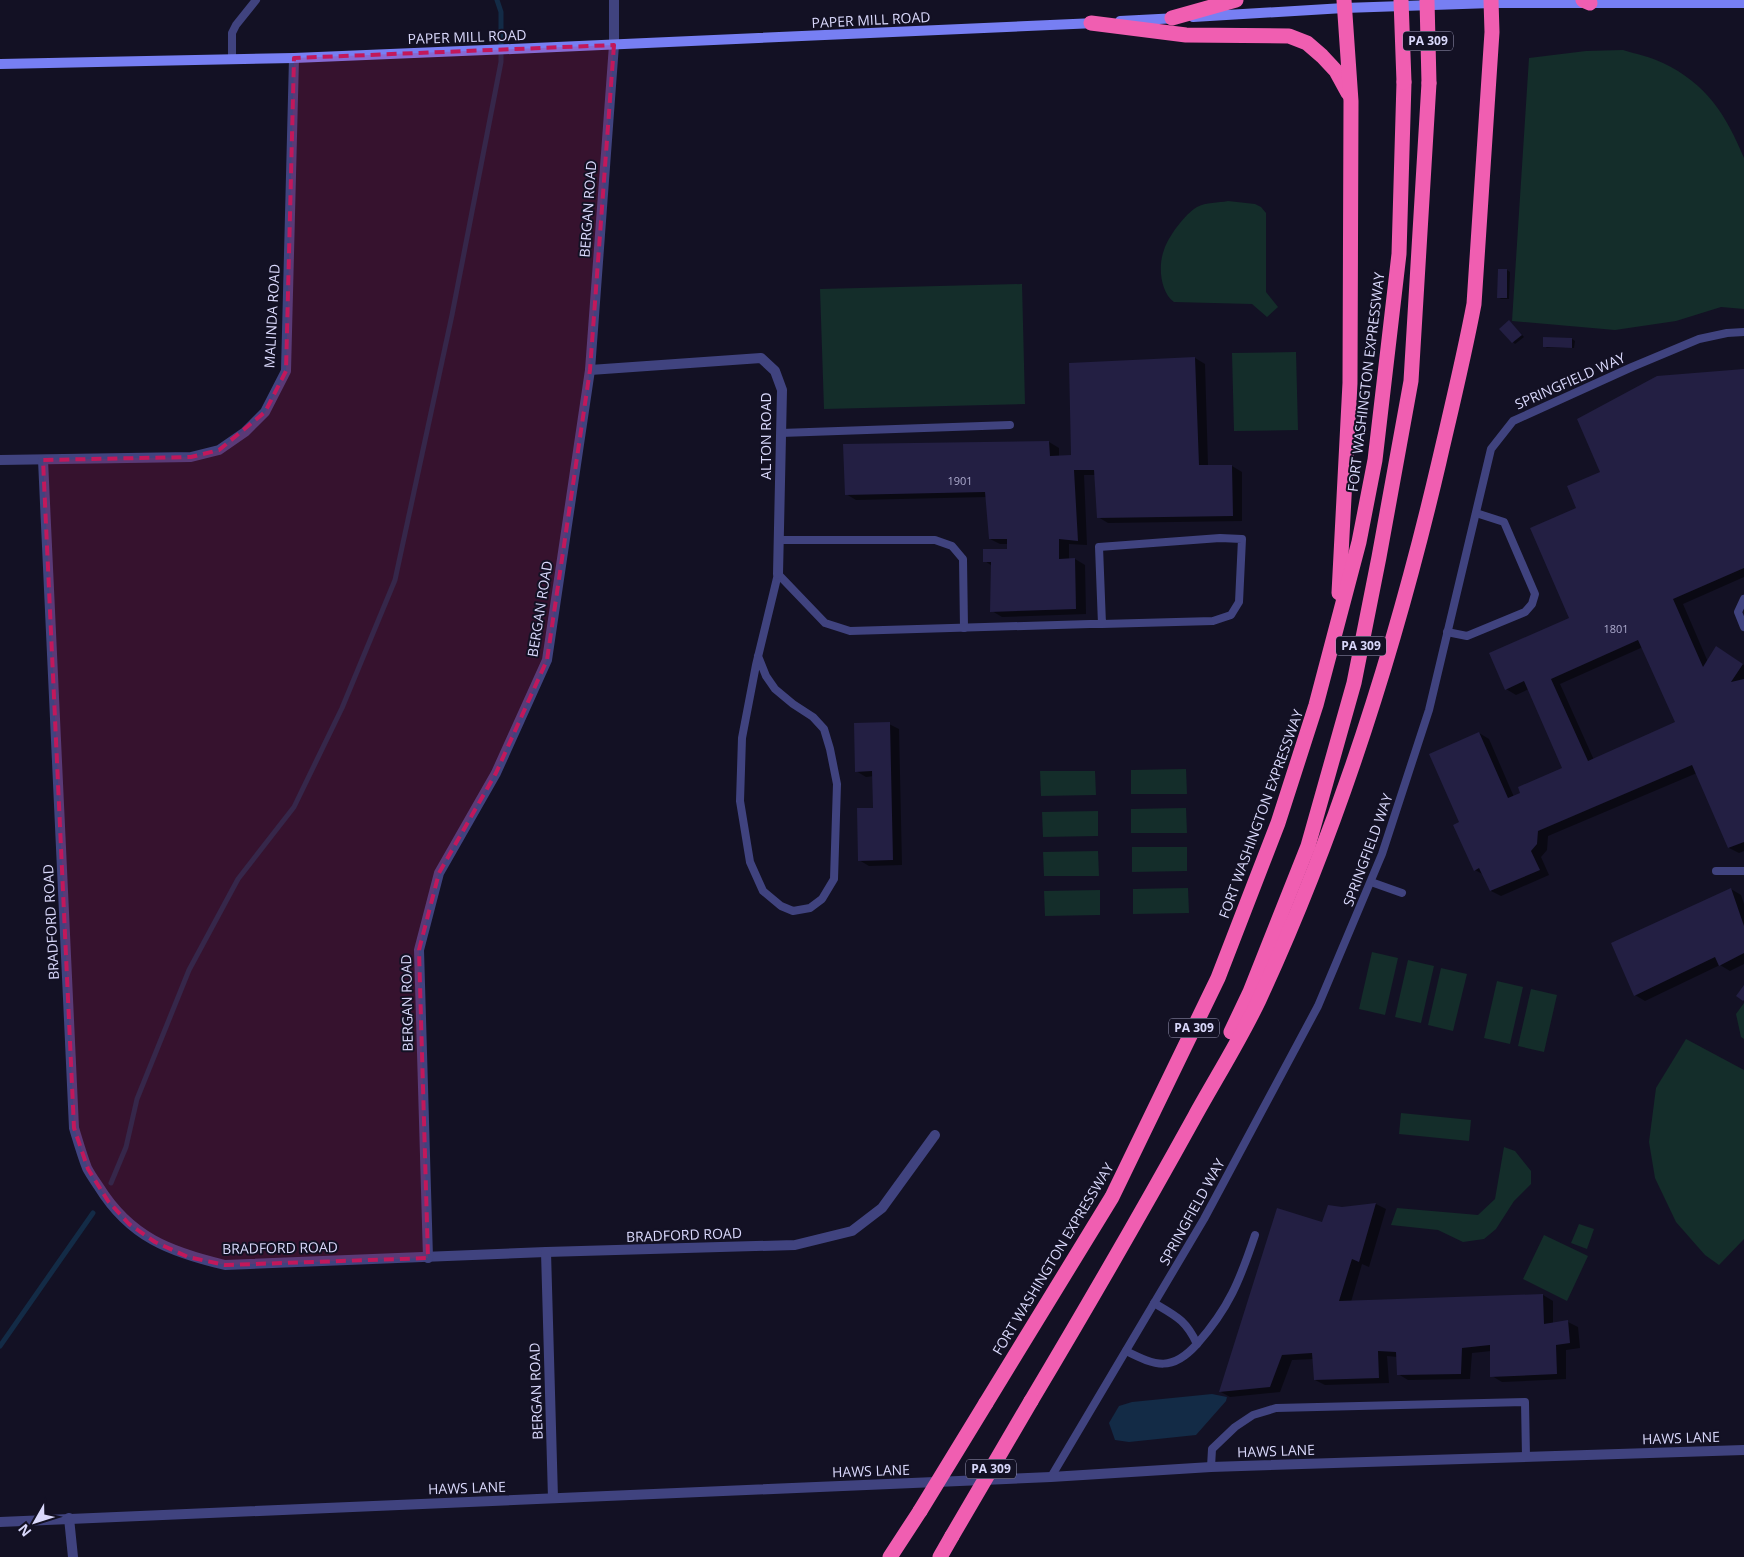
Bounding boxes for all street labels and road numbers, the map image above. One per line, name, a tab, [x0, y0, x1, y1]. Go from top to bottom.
street label: PAPER MILL ROAD	[811, 7, 931, 32]
street label: PAPER MILL ROAD	[407, 25, 527, 48]
road number: PA 309	[1403, 31, 1453, 50]
street label: BERGAN ROAD	[575, 160, 600, 258]
street label: MALINDA ROAD	[259, 263, 284, 369]
street label: FORT WASHINGTON EXPRESSWAY	[1343, 271, 1388, 493]
street label: SPRINGFIELD WAY	[1512, 348, 1628, 413]
street label: ALTON ROAD	[756, 392, 775, 480]
street label: BERGAN ROAD	[523, 559, 556, 658]
road number: PA 309	[1336, 636, 1386, 656]
street label: FORT WASHINGTON EXPRESSWAY	[1214, 707, 1307, 921]
street label: SPRINGFIELD WAY	[1338, 791, 1397, 909]
street label: BRADFORD ROAD	[38, 864, 63, 980]
street label: BERGAN ROAD	[396, 954, 417, 1052]
road number: PA 309	[1169, 1018, 1219, 1038]
street label: SPRINGFIELD WAY	[1154, 1155, 1229, 1268]
street label: FORT WASHINGTON EXPRESSWAY	[988, 1159, 1118, 1358]
street label: BRADFORD ROAD	[626, 1223, 742, 1246]
street label: BRADFORD ROAD	[222, 1237, 338, 1258]
street label: BERGAN ROAD	[524, 1342, 547, 1440]
street label: HAWS LANE	[1642, 1427, 1720, 1448]
street label: HAWS LANE	[1237, 1440, 1315, 1461]
street label: HAWS LANE	[832, 1460, 910, 1481]
road number: PA 309	[966, 1460, 1016, 1478]
street label: HAWS LANE	[428, 1477, 506, 1498]

